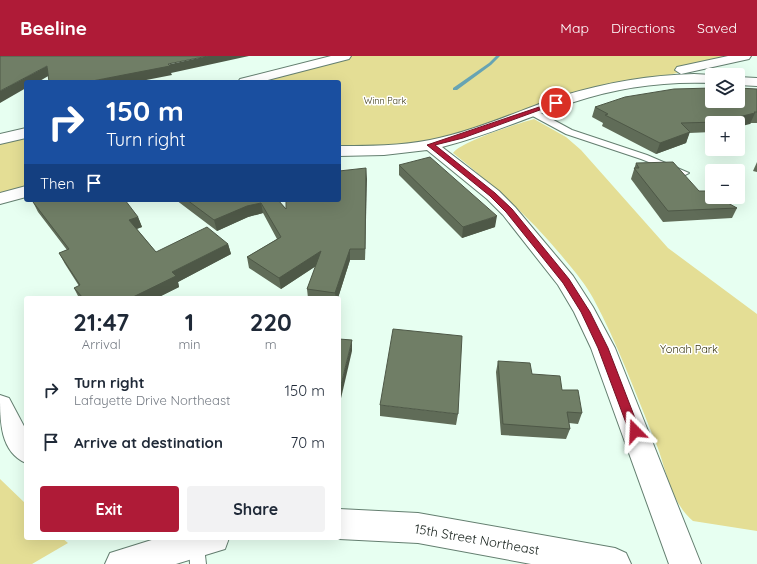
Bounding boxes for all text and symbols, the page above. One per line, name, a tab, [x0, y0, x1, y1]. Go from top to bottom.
text: Beeline	[20, 16, 87, 40]
text: Map	[560, 19, 589, 37]
text: Directions	[611, 19, 675, 37]
text: Saved	[697, 19, 737, 37]
map controls	[705, 68, 745, 204]
button: layers	[705, 68, 745, 108]
pin	[539, 86, 573, 120]
icon: arrive	[545, 92, 567, 114]
text: 150 m	[106, 93, 184, 128]
park label: Winn Park	[364, 95, 406, 106]
icon: right	[40, 96, 92, 148]
button: +	[705, 116, 745, 156]
text: Turn right	[106, 128, 186, 151]
button: −	[705, 164, 745, 204]
icon: arrive	[83, 172, 105, 194]
text: Then	[40, 174, 75, 193]
text: 21:47	[73, 307, 129, 337]
text: 1	[185, 307, 194, 337]
text: 220	[250, 307, 292, 337]
text: Arrival	[82, 336, 121, 352]
text: min	[178, 336, 201, 352]
text: m	[265, 336, 277, 352]
park label: Yonah Park	[660, 342, 718, 356]
text: Turn right	[74, 373, 145, 392]
icon: right	[40, 379, 62, 401]
text: 150 m	[285, 381, 325, 400]
text: Lafayette Drive Northeast	[74, 392, 230, 408]
position arrow	[614, 410, 656, 452]
icon: arrive	[40, 431, 62, 453]
text: Arrive at destination	[74, 433, 223, 452]
text: 70 m	[291, 433, 325, 452]
button: Exit	[40, 486, 179, 532]
button: Share	[187, 486, 325, 532]
street label: 15th Street Northeast	[413, 520, 541, 558]

